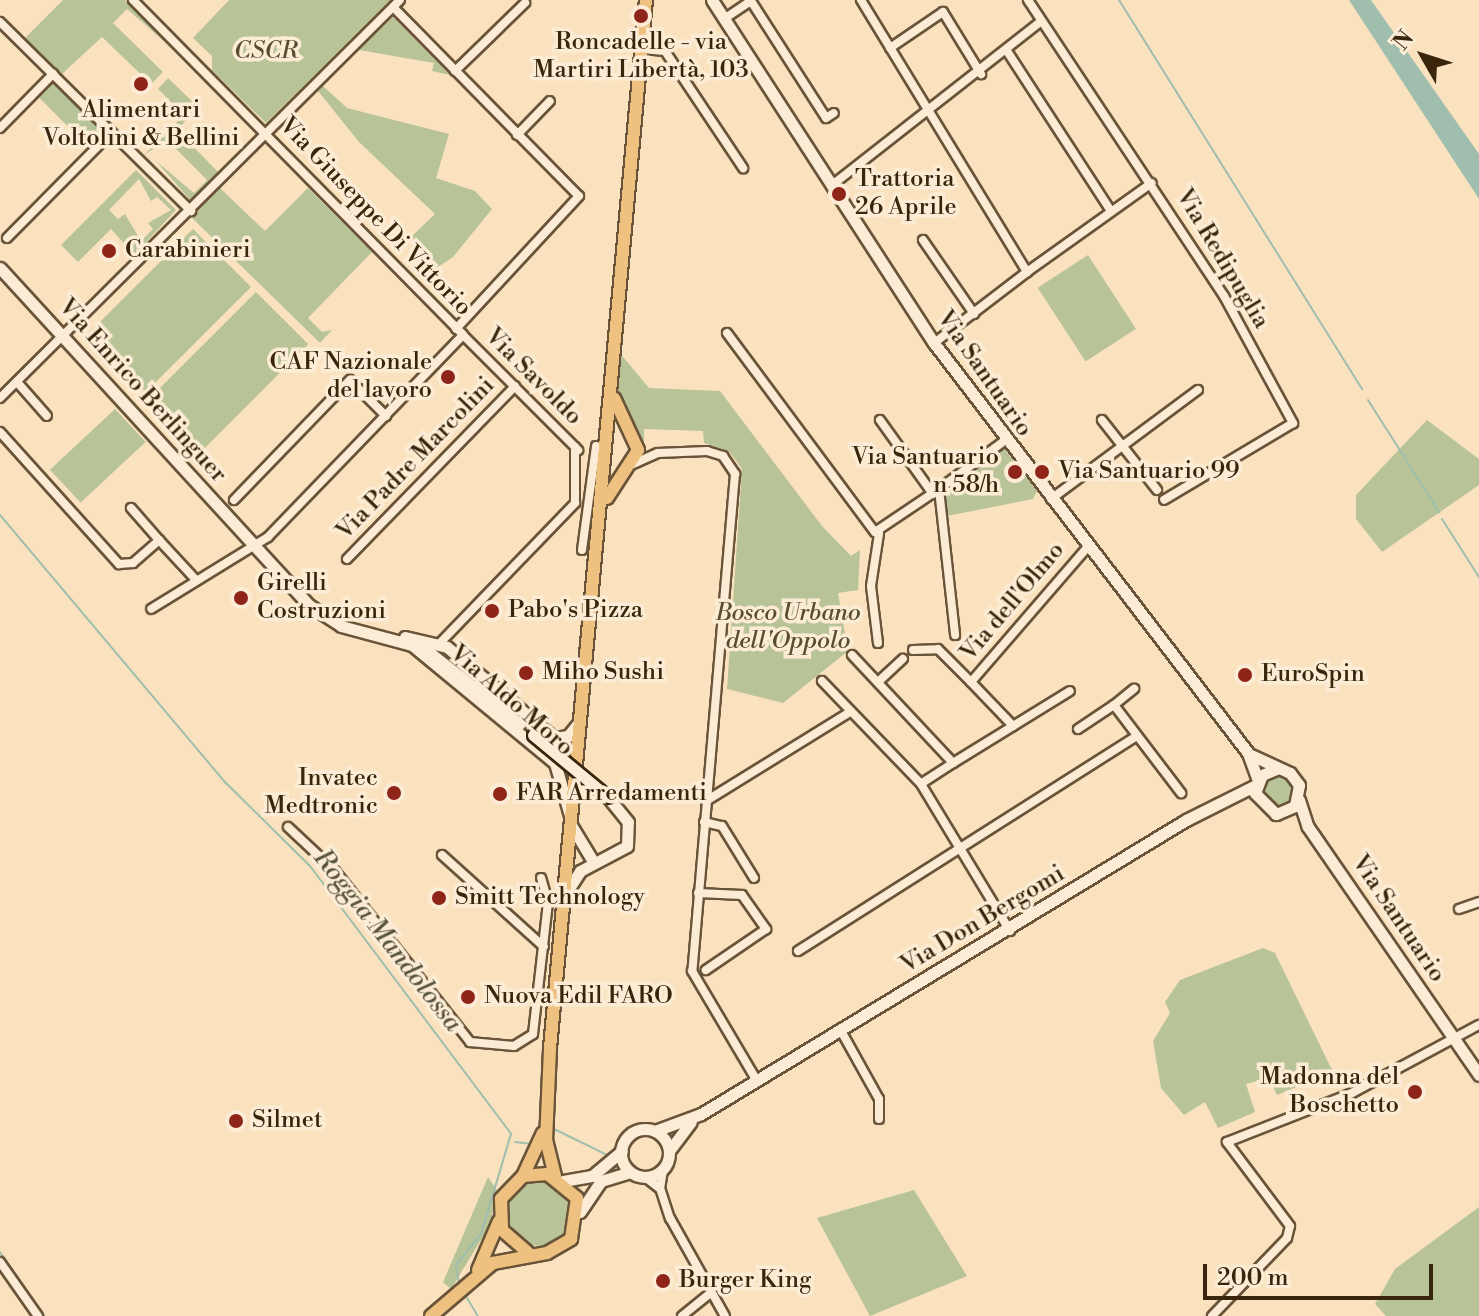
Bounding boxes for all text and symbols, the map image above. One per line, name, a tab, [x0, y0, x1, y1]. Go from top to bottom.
marker: Roncadelle - via Martiri Libertà, 103	[632, 7, 650, 25]
north arrow	[1383, 16, 1463, 96]
text: N	[1388, 25, 1420, 56]
place label: Roncadelle - via Martiri Libertà, 103	[533, 29, 749, 85]
park label: CSCR	[234, 38, 298, 66]
marker: Alimentari Voltolini & Bellini	[132, 75, 150, 93]
place label: Alimentari Voltolini & Bellini	[43, 97, 239, 153]
street label: Via Giuseppe Di Vittorio	[273, 112, 477, 322]
place label: Trattoria 26 Aprile	[855, 166, 956, 222]
street label: Via Redipuglia	[1169, 184, 1275, 334]
marker: Trattoria 26 Aprile	[830, 185, 848, 203]
place label: Carabinieri	[125, 237, 251, 265]
marker: Carabinieri	[100, 242, 118, 260]
street label: Via Enrico Berlinguer	[52, 293, 232, 489]
street label: Via Santuario	[930, 305, 1038, 443]
street label: Via Savoldo	[478, 322, 588, 432]
place label: CAF Nazionale del lavoro	[269, 349, 432, 405]
marker: CAF Nazionale del lavoro	[439, 368, 457, 386]
street label: Via Padre Marcolini	[331, 372, 501, 546]
place label: Via Santuario n 58/h	[851, 444, 999, 500]
place label: Via Santuario 99	[1058, 458, 1240, 486]
marker: Via Santuario n 58/h	[1006, 463, 1024, 481]
marker: Via Santuario 99	[1033, 463, 1051, 481]
street label: Via dell'Olmo	[955, 537, 1071, 667]
place label: Girelli Costruzioni	[257, 570, 386, 626]
marker: Girelli Costruzioni	[232, 589, 250, 607]
place label: Pabo's Pizza	[508, 597, 643, 625]
park label: Bosco Urbano dell'Oppolo	[716, 600, 860, 656]
marker: Pabo's Pizza	[483, 602, 501, 620]
street label: Via Aldo Moro	[443, 639, 579, 763]
place label: Miho Sushi	[542, 659, 664, 687]
place label: EuroSpin	[1261, 661, 1365, 689]
marker: Miho Sushi	[517, 664, 535, 682]
marker: EuroSpin	[1236, 666, 1254, 684]
place label: Invatec Medtronic	[265, 765, 378, 821]
place label: FAR Arredamenti	[516, 780, 707, 808]
marker: Invatec Medtronic	[385, 784, 403, 802]
marker: FAR Arredamenti	[491, 785, 509, 803]
water label: Roggia Mandolossa	[306, 844, 468, 1038]
street label: Via Santuario	[1345, 850, 1451, 988]
street label: Via Don Bergomi	[896, 860, 1070, 980]
place label: Smitt Technology	[455, 884, 645, 912]
marker: Smitt Technology	[430, 889, 448, 907]
place label: Nuova Edil FARO	[484, 983, 673, 1011]
marker: Nuova Edil FARO	[459, 988, 477, 1006]
place label: Madonna del Boschetto	[1260, 1064, 1399, 1120]
marker: Madonna del Boschetto	[1406, 1083, 1424, 1101]
place label: Silmet	[252, 1107, 322, 1135]
marker: Silmet	[227, 1112, 245, 1130]
scale bar	[1207, 1248, 1437, 1298]
text: 200 m	[1217, 1263, 1288, 1293]
place label: Burger King	[679, 1267, 811, 1295]
marker: Burger King	[654, 1272, 672, 1290]

